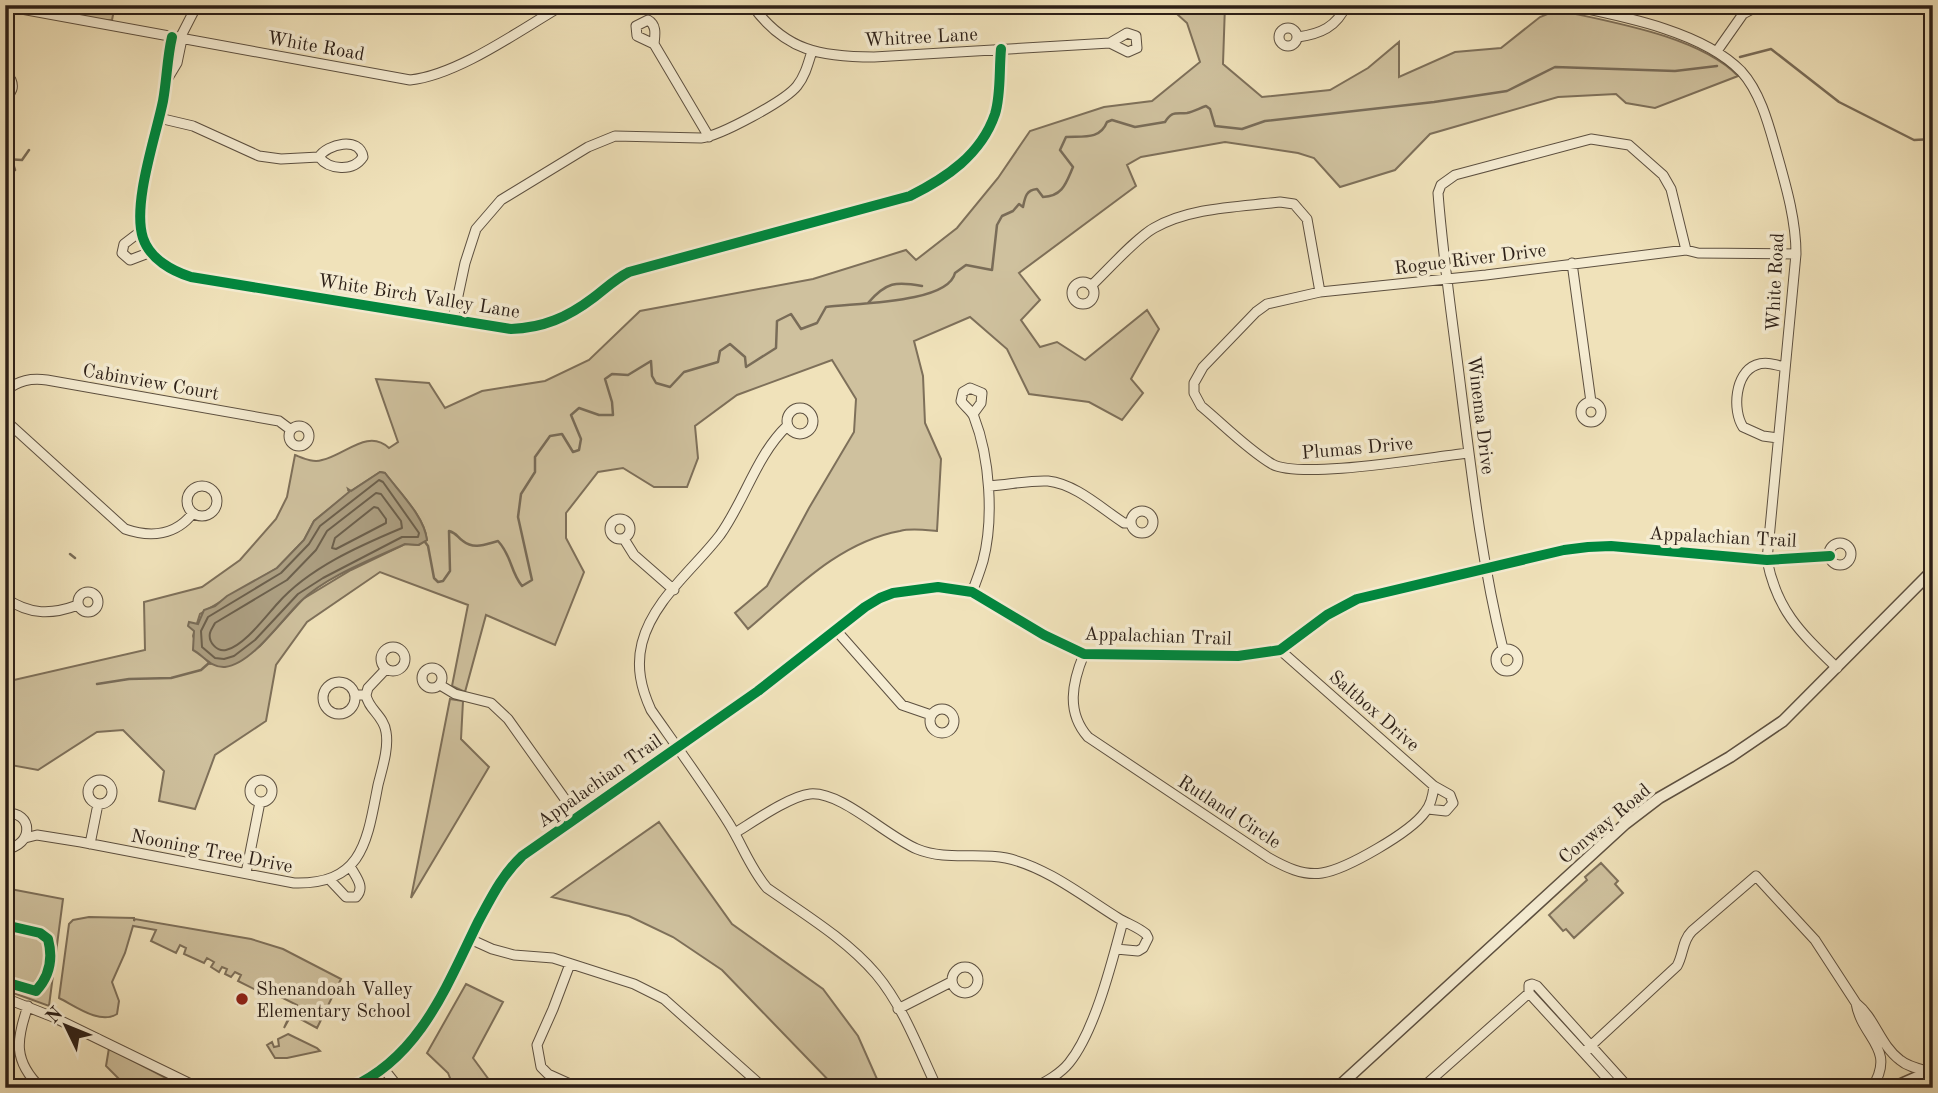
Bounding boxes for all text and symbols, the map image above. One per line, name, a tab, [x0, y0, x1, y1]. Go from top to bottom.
street label: Whitree Lane	[864, 26, 979, 51]
street label: White Road	[265, 30, 366, 65]
street label: White Road	[1764, 232, 1789, 332]
street label: Rogue River Drive	[1393, 242, 1547, 279]
street label: White Birch Valley Lane	[316, 272, 521, 323]
street label: Winema Drive	[1463, 355, 1496, 476]
street label: Cabinview Court	[81, 362, 220, 405]
street label: Plumas Drive	[1301, 435, 1414, 464]
street label: Appalachian Trail	[1649, 525, 1797, 552]
street label: Appalachian Trail	[1084, 625, 1232, 650]
street label: Saltbox Drive	[1325, 668, 1422, 756]
street label: Appalachian Trail	[534, 732, 666, 832]
street label: Rutland Circle	[1174, 773, 1283, 853]
street label: Conway Road	[1556, 781, 1655, 869]
street label: Nooning Tree Drive	[129, 827, 294, 877]
place label: Shenandoah Valley Elementary School	[256, 981, 413, 1022]
marker: Shenandoah Valley Elementary School	[234, 991, 250, 1007]
north arrow	[32, 992, 102, 1062]
text: N	[43, 1004, 68, 1028]

